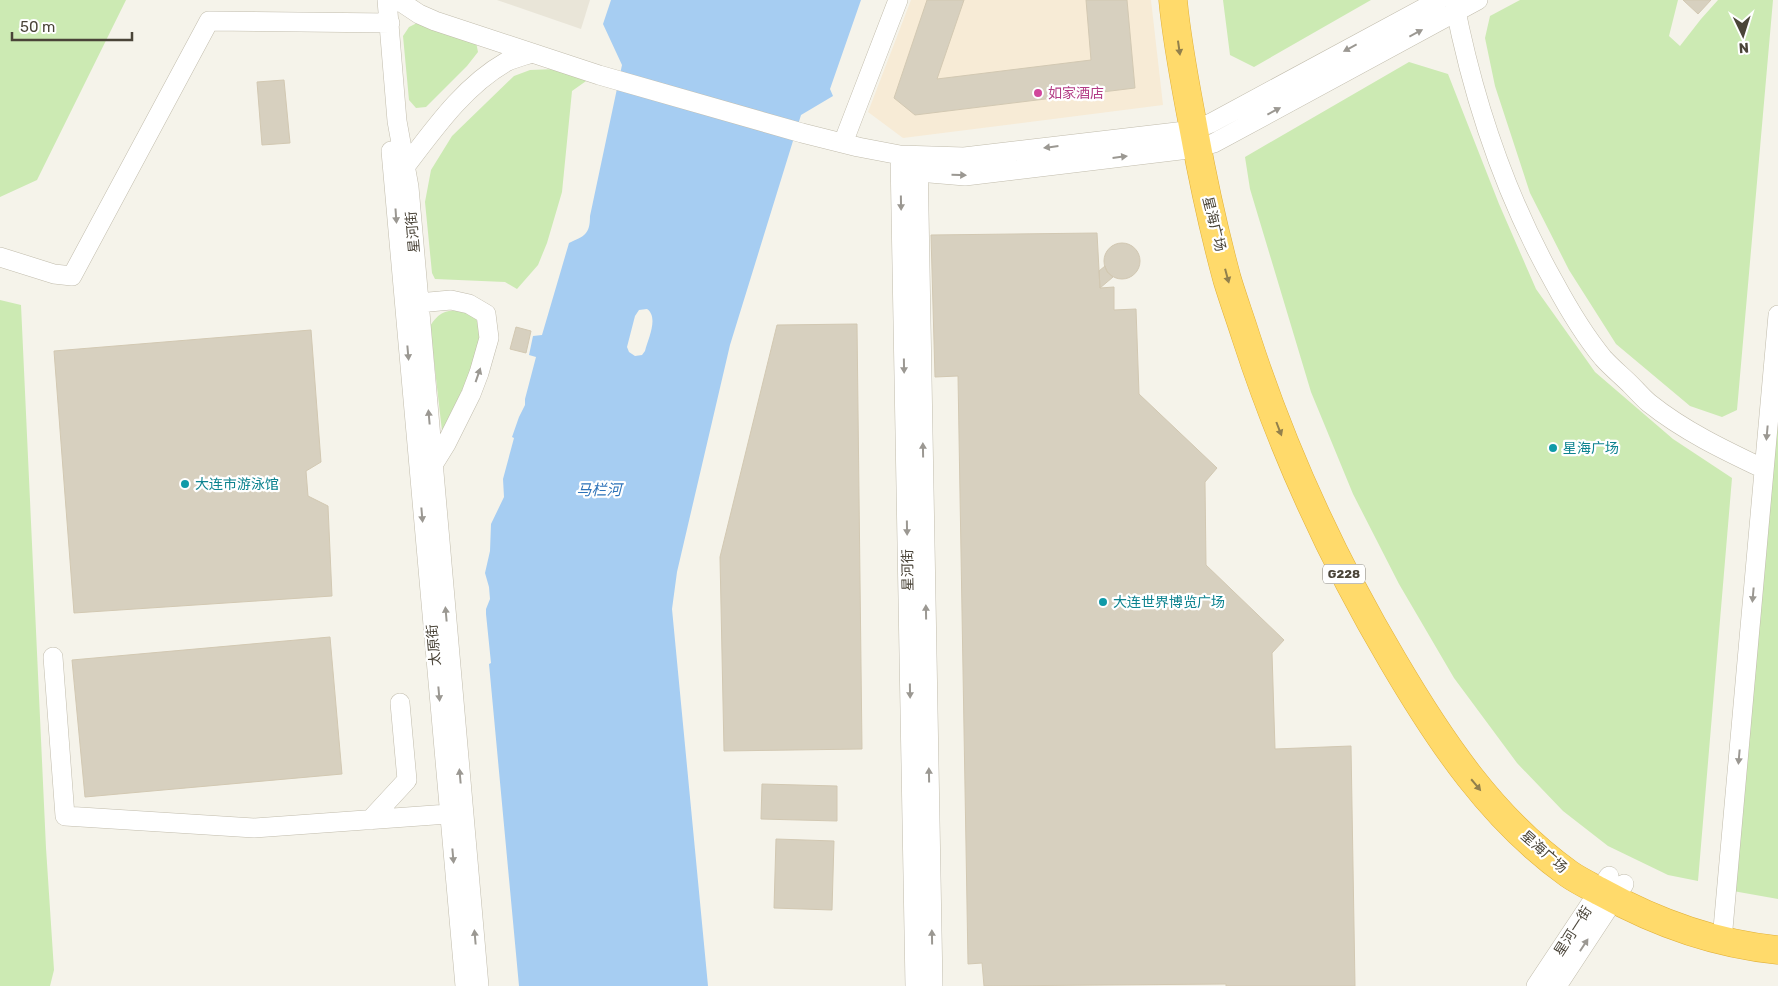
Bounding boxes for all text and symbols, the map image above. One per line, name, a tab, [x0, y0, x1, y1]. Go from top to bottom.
scale bar	[12, 10, 132, 42]
north arrow	[1718, 10, 1768, 60]
text: 50 m	[20, 18, 55, 36]
one-way arrow	[1409, 29, 1424, 37]
text: N	[1738, 39, 1749, 56]
one-way arrow	[1175, 41, 1183, 57]
one-way arrow	[1343, 44, 1357, 52]
place label: 如家酒店	[1048, 85, 1104, 102]
marker: 如家酒店	[1032, 87, 1044, 99]
one-way arrow	[1267, 106, 1280, 115]
one-way arrow	[1043, 143, 1059, 151]
one-way arrow	[1113, 153, 1129, 161]
one-way arrow	[951, 171, 967, 179]
street label: 星海广场	[1199, 195, 1229, 253]
one-way arrow	[897, 196, 905, 212]
one-way arrow	[393, 208, 401, 224]
street label: 星河街	[403, 210, 423, 254]
one-way arrow	[1223, 268, 1231, 283]
one-way arrow	[404, 346, 412, 362]
one-way arrow	[900, 358, 908, 374]
one-way arrow	[475, 367, 482, 382]
one-way arrow	[425, 408, 433, 424]
one-way arrow	[1276, 422, 1283, 437]
one-way arrow	[1763, 425, 1771, 441]
place label: 星海广场	[1563, 440, 1619, 457]
one-way arrow	[919, 442, 927, 458]
marker: 星海广场	[1547, 442, 1559, 454]
place label: 大连市游泳馆	[195, 476, 279, 493]
marker: 大连市游泳馆	[179, 478, 191, 490]
water label: 马栏河	[576, 481, 624, 499]
one-way arrow	[419, 507, 427, 523]
one-way arrow	[903, 521, 911, 537]
street label: 星河街	[899, 549, 917, 591]
road number: G228	[1323, 564, 1365, 584]
one-way arrow	[1749, 587, 1757, 603]
place label: 大连世界博览广场	[1113, 594, 1225, 611]
marker: 大连世界博览广场	[1097, 596, 1109, 608]
one-way arrow	[922, 604, 930, 620]
one-way arrow	[442, 605, 450, 621]
street label: 太原街	[424, 623, 444, 667]
one-way arrow	[906, 683, 914, 699]
one-way arrow	[435, 687, 443, 703]
one-way arrow	[1734, 749, 1742, 765]
one-way arrow	[456, 767, 464, 783]
one-way arrow	[925, 767, 933, 783]
one-way arrow	[1470, 778, 1481, 791]
street label: 星海广场	[1517, 827, 1571, 877]
one-way arrow	[449, 849, 457, 865]
street label: 星河一街	[1551, 903, 1595, 959]
one-way arrow	[470, 929, 478, 945]
one-way arrow	[928, 929, 936, 945]
one-way arrow	[1579, 939, 1589, 952]

